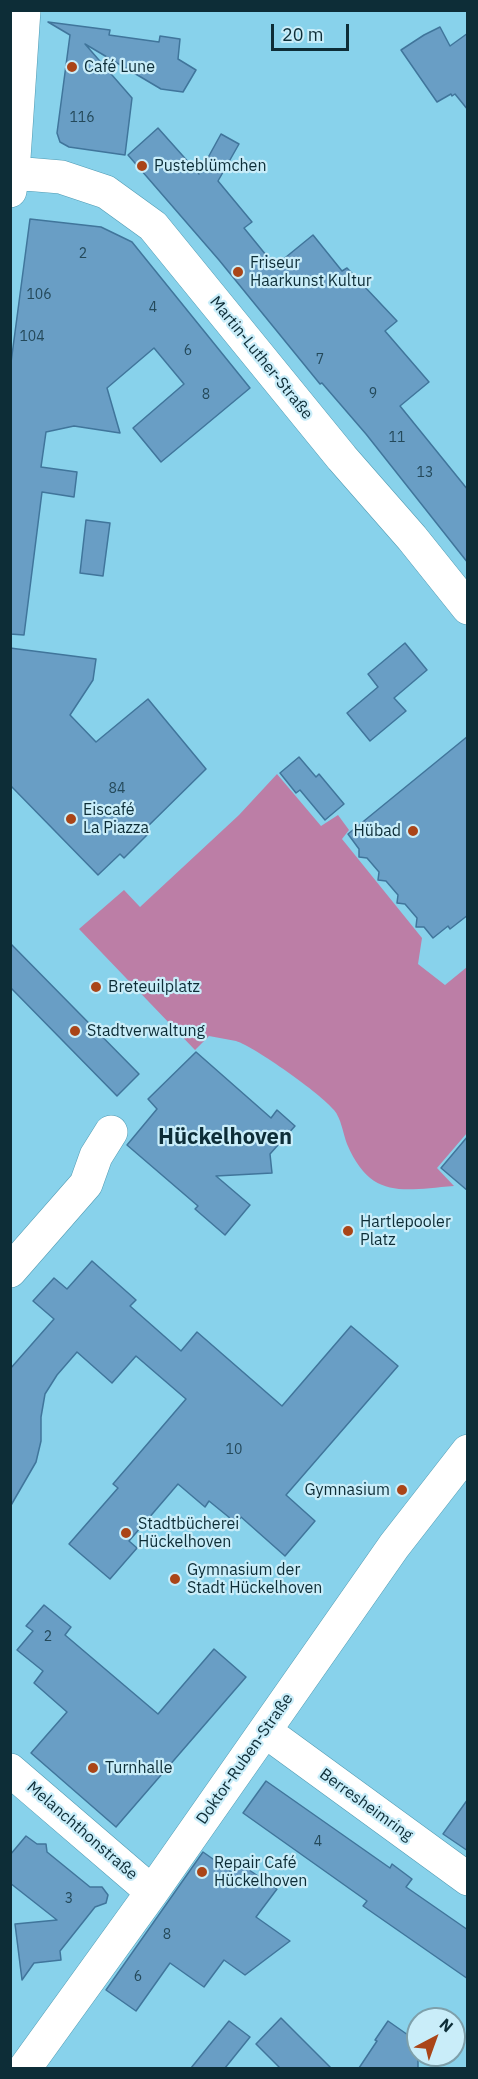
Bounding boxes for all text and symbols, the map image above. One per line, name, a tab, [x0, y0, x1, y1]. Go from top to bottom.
scale bar	[274, 12, 352, 50]
text: 20 m	[282, 23, 324, 46]
place label: Café Lune	[84, 57, 155, 77]
marker: Café Lune	[65, 60, 79, 74]
house number: 116	[69, 110, 95, 126]
place label: Pusteblümchen	[154, 156, 266, 176]
marker: Pusteblümchen	[135, 159, 149, 173]
house number: 2	[79, 246, 87, 262]
place label: Friseur Haarkunst Kultur	[250, 253, 372, 291]
marker: Friseur Haarkunst Kultur	[231, 265, 245, 279]
house number: 106	[26, 287, 52, 303]
street label: Martin-Luther-Straße	[205, 293, 317, 423]
house number: 4	[149, 300, 157, 316]
house number: 104	[19, 329, 45, 345]
house number: 6	[184, 343, 192, 359]
house number: 7	[316, 352, 324, 368]
house number: 9	[369, 386, 377, 402]
house number: 8	[202, 387, 210, 403]
house number: 11	[389, 430, 405, 446]
house number: 13	[417, 465, 433, 481]
house number: 84	[109, 781, 125, 797]
place label: Eiscafé La Piazza	[83, 800, 149, 838]
marker: Eiscafé La Piazza	[64, 812, 78, 826]
place label: Hübad	[353, 821, 401, 841]
marker: Hübad	[406, 824, 420, 838]
place label: Breteuilplatz	[108, 977, 200, 997]
marker: Breteuilplatz	[89, 980, 103, 994]
place label: Stadtverwaltung	[87, 1021, 205, 1041]
marker: Stadtverwaltung	[68, 1024, 82, 1038]
district label: Hückelhoven	[158, 1125, 292, 1151]
place label: Hartlepooler Platz	[360, 1212, 451, 1250]
marker: Hartlepooler Platz	[341, 1224, 355, 1238]
house number: 10	[226, 1442, 242, 1458]
place label: Gymnasium	[304, 1480, 390, 1500]
marker: Gymnasium	[395, 1483, 409, 1497]
place label: Stadtbücherei Hückelhoven	[138, 1514, 239, 1552]
marker: Stadtbücherei Hückelhoven	[119, 1526, 133, 1540]
place label: Gymnasium der Stadt Hückelhoven	[187, 1560, 322, 1598]
marker: Gymnasium der Stadt Hückelhoven	[168, 1572, 182, 1586]
house number: 2	[44, 1629, 52, 1645]
street label: Doktor-Ruben-Straße	[193, 1690, 297, 1828]
place label: Turnhalle	[105, 1758, 172, 1778]
marker: Turnhalle	[86, 1761, 100, 1775]
street label: Berresheimring	[316, 1765, 416, 1845]
street label: Melanchthonstraße	[23, 1778, 141, 1884]
house number: 4	[314, 1834, 322, 1850]
place label: Repair Café Hückelhoven	[214, 1853, 307, 1891]
marker: Repair Café Hückelhoven	[195, 1865, 209, 1879]
house number: 3	[65, 1891, 73, 1907]
house number: 8	[163, 1927, 171, 1943]
house number: 6	[134, 1969, 142, 1985]
north arrow	[406, 2007, 466, 2067]
text: N	[436, 2014, 457, 2036]

